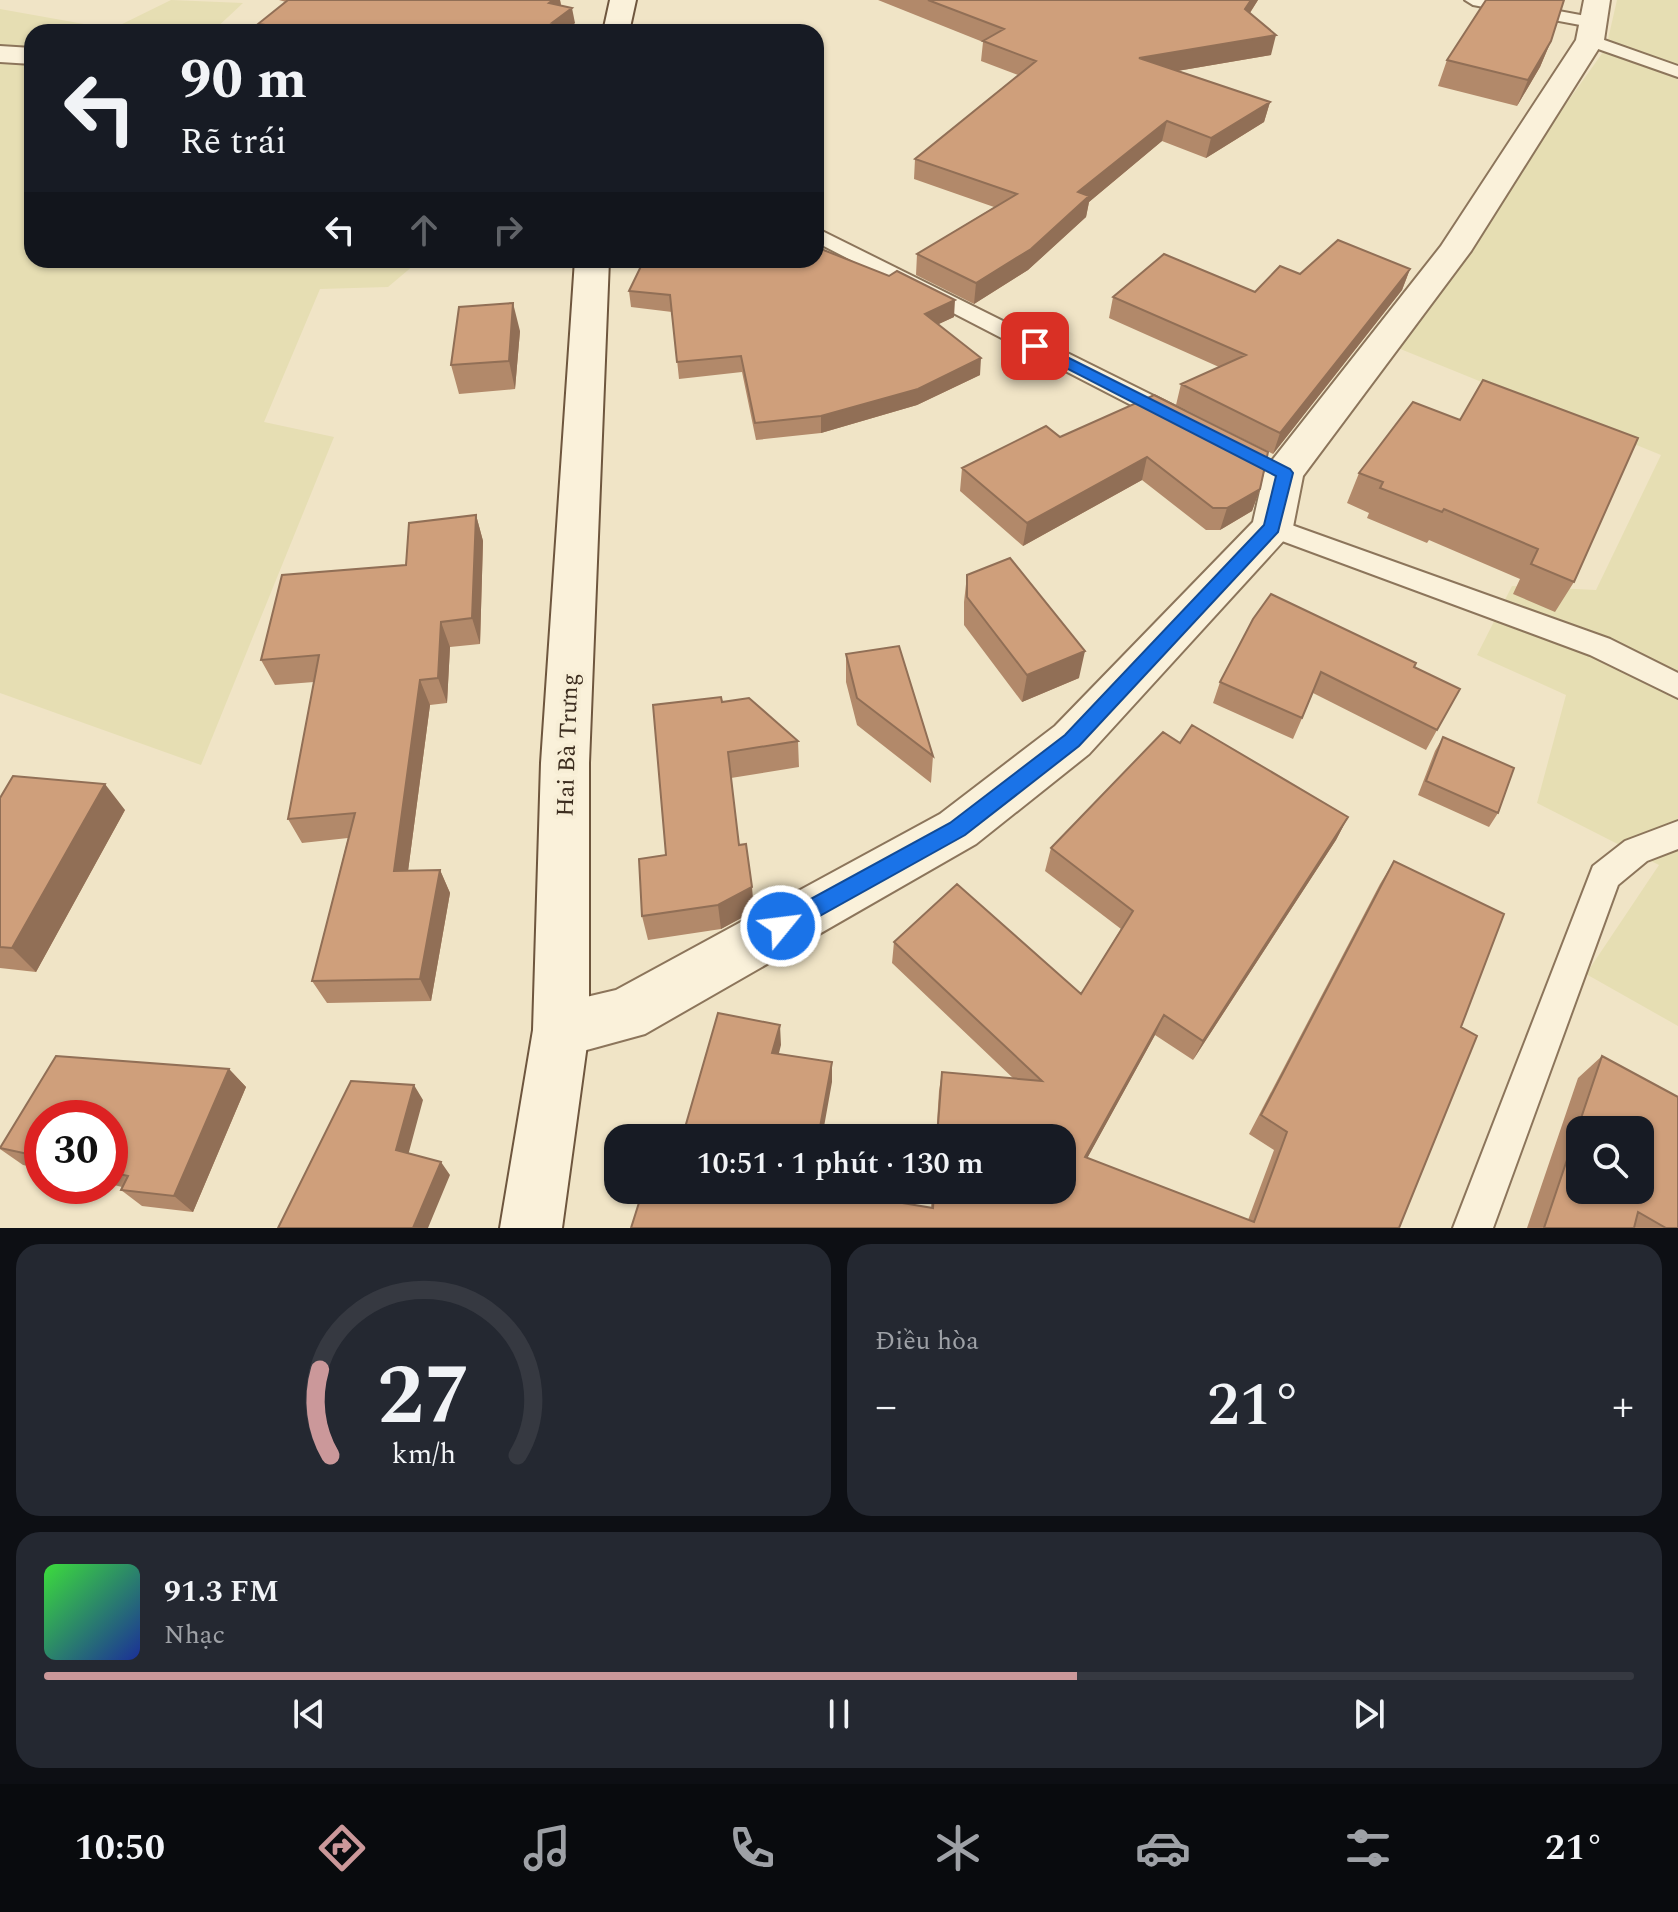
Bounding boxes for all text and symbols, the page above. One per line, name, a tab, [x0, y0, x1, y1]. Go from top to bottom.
text: 90 m	[180, 38, 307, 123]
icon: left	[48, 56, 152, 160]
text: Rẽ trái	[180, 115, 287, 170]
icon: left	[318, 208, 362, 252]
icon: ahead	[402, 208, 446, 252]
icon: right	[486, 208, 530, 252]
pin	[1001, 312, 1069, 380]
icon: arrive	[1013, 324, 1057, 368]
street label: Hai Bà Trưng	[548, 673, 588, 817]
position arrow	[739, 884, 823, 968]
speed limit sign: 30	[24, 1100, 128, 1204]
map controls	[1566, 1116, 1654, 1204]
button: search	[1566, 1116, 1654, 1204]
text: 10:51 · 1 phút · 130 m	[696, 1141, 984, 1187]
text: Điều hòa	[875, 1321, 979, 1361]
text: 27	[377, 1334, 470, 1461]
text: 21°	[1207, 1360, 1302, 1452]
text: −	[875, 1373, 897, 1440]
text: +	[1612, 1373, 1634, 1440]
text: km/h	[391, 1433, 456, 1476]
text: 91.3 FM	[164, 1569, 279, 1615]
text: Nhạc	[164, 1615, 225, 1655]
icon: previous	[287, 1692, 331, 1736]
icon: pause	[817, 1692, 861, 1736]
icon: next	[1347, 1692, 1391, 1736]
icon: directions	[314, 1820, 370, 1876]
icon: music	[519, 1820, 575, 1876]
icon: phone	[724, 1820, 780, 1876]
icon: climate	[930, 1820, 986, 1876]
icon: car	[1135, 1820, 1191, 1876]
icon: filters	[1340, 1820, 1396, 1876]
text: 10:50	[75, 1821, 165, 1876]
text: 21°	[1545, 1821, 1603, 1876]

